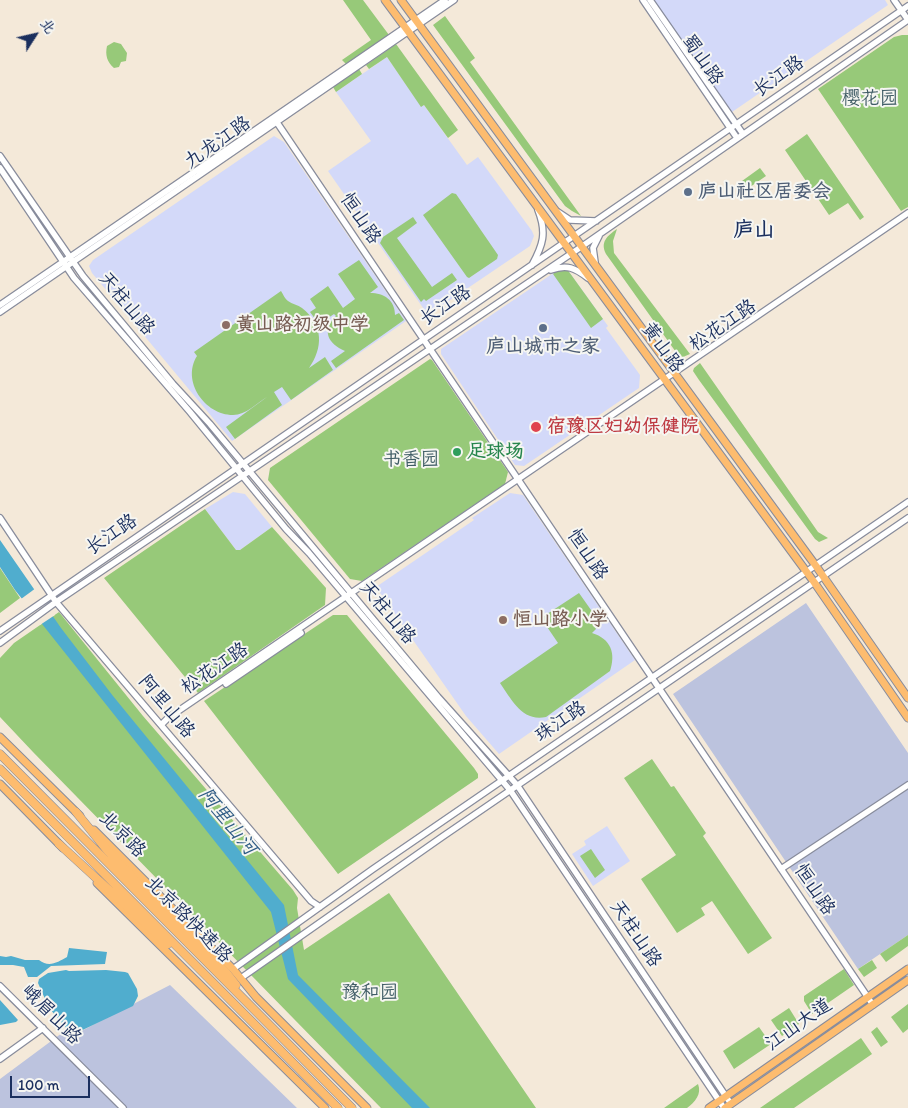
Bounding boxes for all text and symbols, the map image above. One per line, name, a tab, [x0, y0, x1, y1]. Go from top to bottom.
north arrow	[10, 10, 60, 60]
text: 北	[37, 16, 59, 37]
street label: 蜀山路	[676, 30, 728, 90]
street label: 长江路	[749, 51, 809, 103]
park label: 樱花园	[842, 88, 898, 110]
street label: 九龙江路	[180, 112, 256, 174]
place label: 庐山社区居委会	[698, 181, 831, 203]
marker: 庐山社区居委会	[682, 186, 694, 198]
street label: 恒山路	[335, 189, 385, 249]
district label: 庐山	[733, 218, 775, 244]
street label: 天柱山路	[93, 268, 159, 340]
street label: 长江路	[416, 281, 476, 331]
street label: 松花江路	[685, 295, 761, 357]
place label: 黄山路初级中学	[236, 314, 369, 336]
street label: 黄山路	[636, 318, 688, 378]
marker: 黄山路初级中学	[220, 319, 232, 331]
marker: 庐山城市之家	[537, 322, 549, 334]
place label: 庐山城市之家	[486, 336, 600, 358]
place label: 宿豫区妇幼保健院	[547, 416, 699, 438]
marker: 宿豫区妇幼保健院	[529, 420, 543, 434]
place label: 足球场	[467, 441, 524, 463]
marker: 足球场	[451, 446, 463, 458]
park label: 书香园	[383, 449, 439, 471]
street label: 长江路	[82, 510, 142, 560]
street label: 恒山路	[562, 525, 612, 585]
street label: 天柱山路	[354, 577, 420, 649]
place label: 恒山路小学	[513, 609, 608, 631]
marker: 恒山路小学	[497, 614, 509, 626]
street label: 松花江路	[177, 638, 253, 700]
street label: 阿里山路	[133, 671, 199, 743]
street label: 珠江路	[531, 697, 591, 747]
water label: 阿里山河	[193, 783, 261, 861]
street label: 北京路	[94, 807, 150, 863]
street label: 恒山路	[789, 860, 839, 920]
street label: 北京路快速路	[140, 872, 236, 968]
street label: 天柱山路	[604, 896, 666, 972]
street label: 峨眉山路	[16, 980, 86, 1050]
park label: 豫和园	[342, 982, 398, 1004]
street label: 江山大道	[761, 994, 837, 1056]
scale bar	[12, 1066, 92, 1098]
text: 100 m	[18, 1076, 59, 1094]

